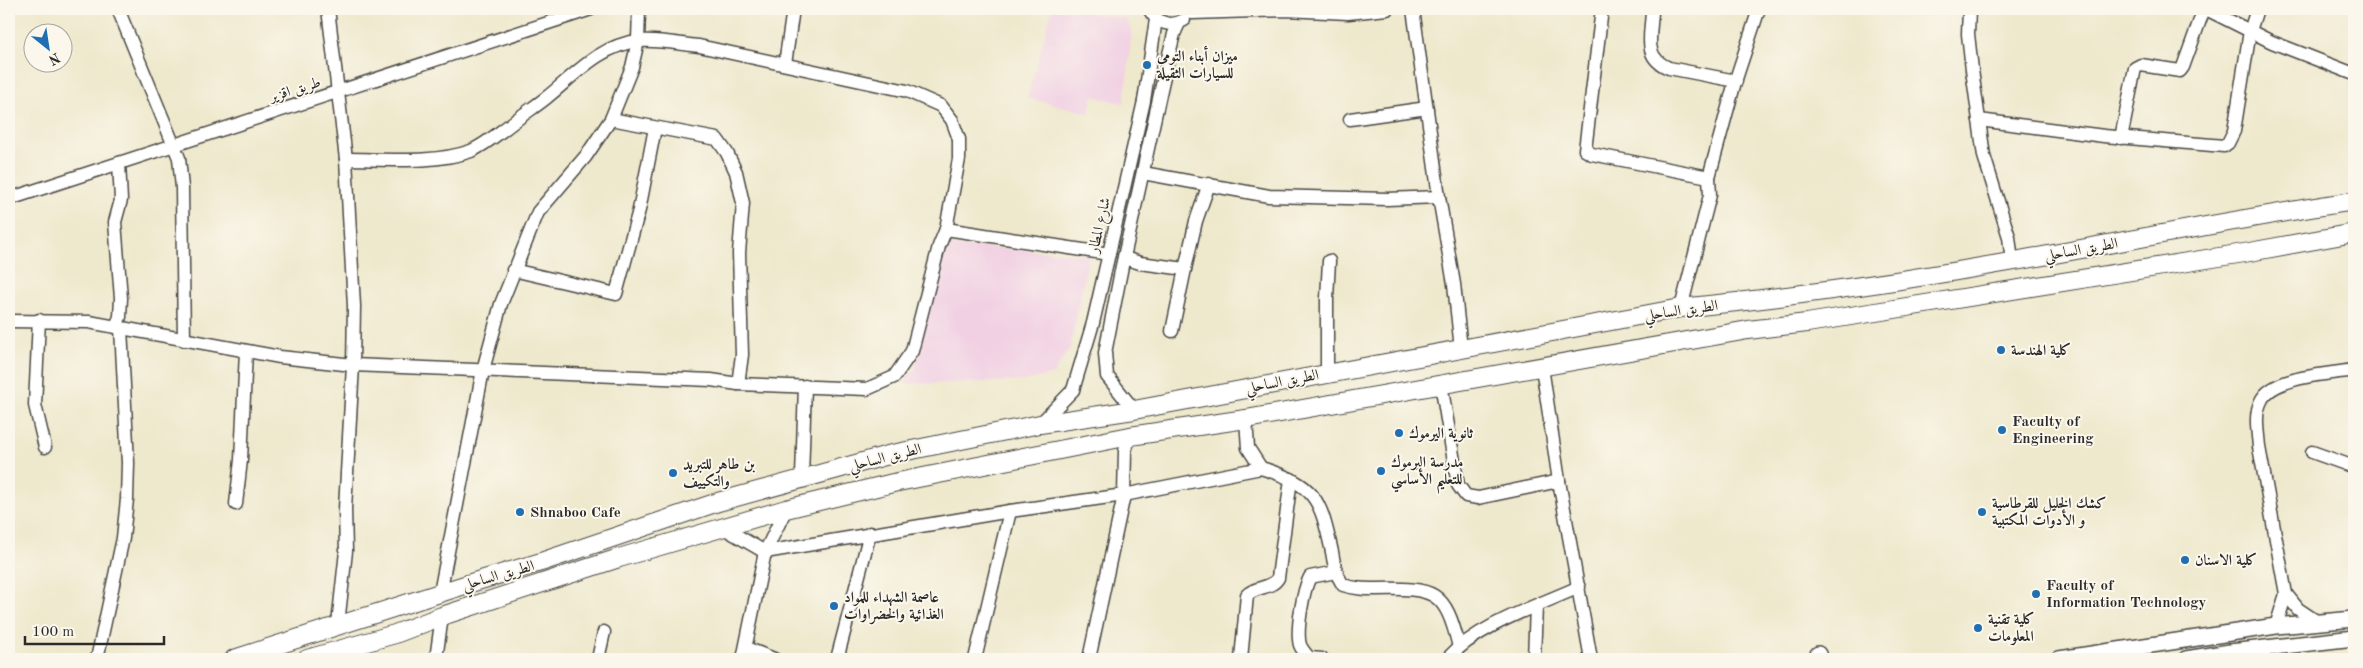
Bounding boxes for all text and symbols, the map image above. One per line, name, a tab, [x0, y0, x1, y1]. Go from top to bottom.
north arrow	[22, 22, 72, 72]
place label: ميزان أبناء التومي للسيارات الثقيلة	[1156, 45, 1238, 82]
text: N	[46, 50, 62, 67]
marker: ميزان أبناء التومي للسيارات الثقيلة	[1141, 59, 1153, 71]
street label: طريق اقزير	[266, 76, 323, 107]
street label: شارع المطار	[1086, 196, 1118, 257]
street label: الطريق الساحلي	[2043, 237, 2120, 269]
street label: الطريق الساحلي	[1643, 299, 1720, 329]
place label: كلية الهندسة	[2011, 342, 2071, 359]
marker: كلية الهندسة	[1995, 344, 2007, 356]
street label: الطريق الساحلي	[1244, 368, 1321, 402]
place label: Faculty of Engineering	[2012, 415, 2094, 447]
marker: Faculty of Engineering	[1996, 424, 2008, 436]
place label: ثانوية اليرموك	[1409, 425, 1474, 442]
marker: ثانوية اليرموك	[1393, 427, 1405, 439]
street label: الطريق الساحلي	[848, 442, 924, 480]
place label: مدرسة اليرموك للتعليم الأساسي	[1391, 454, 1463, 494]
place label: بن طاهر للتبريد والتكييف	[683, 457, 755, 490]
marker: مدرسة اليرموك للتعليم الأساسي	[1375, 465, 1387, 477]
marker: بن طاهر للتبريد والتكييف	[667, 467, 679, 479]
place label: كشك الخليل للقرطاسية و الأدوات المكتبية	[1992, 496, 2106, 529]
marker: Shnaboo Cafe	[514, 506, 526, 518]
place label: Shnaboo Cafe	[530, 506, 621, 521]
marker: كشك الخليل للقرطاسية و الأدوات المكتبية	[1976, 506, 1988, 518]
place label: كلية الاسنان	[2195, 552, 2257, 569]
marker: كلية الاسنان	[2179, 554, 2191, 566]
street label: الطريق الساحلي	[461, 559, 538, 599]
place label: Faculty of Information Technology	[2046, 579, 2207, 611]
marker: Faculty of Information Technology	[2030, 588, 2042, 600]
place label: عاصمة الشهداء للمواد الغذائية والخضراوات	[844, 590, 944, 625]
marker: عاصمة الشهداء للمواد الغذائية والخضراوات	[828, 600, 840, 612]
place label: كلية تقنية المعلومات	[1988, 611, 2035, 646]
scale bar	[25, 613, 164, 645]
marker: كلية تقنية المعلومات	[1972, 622, 1984, 634]
text: 100 m	[32, 625, 74, 640]

